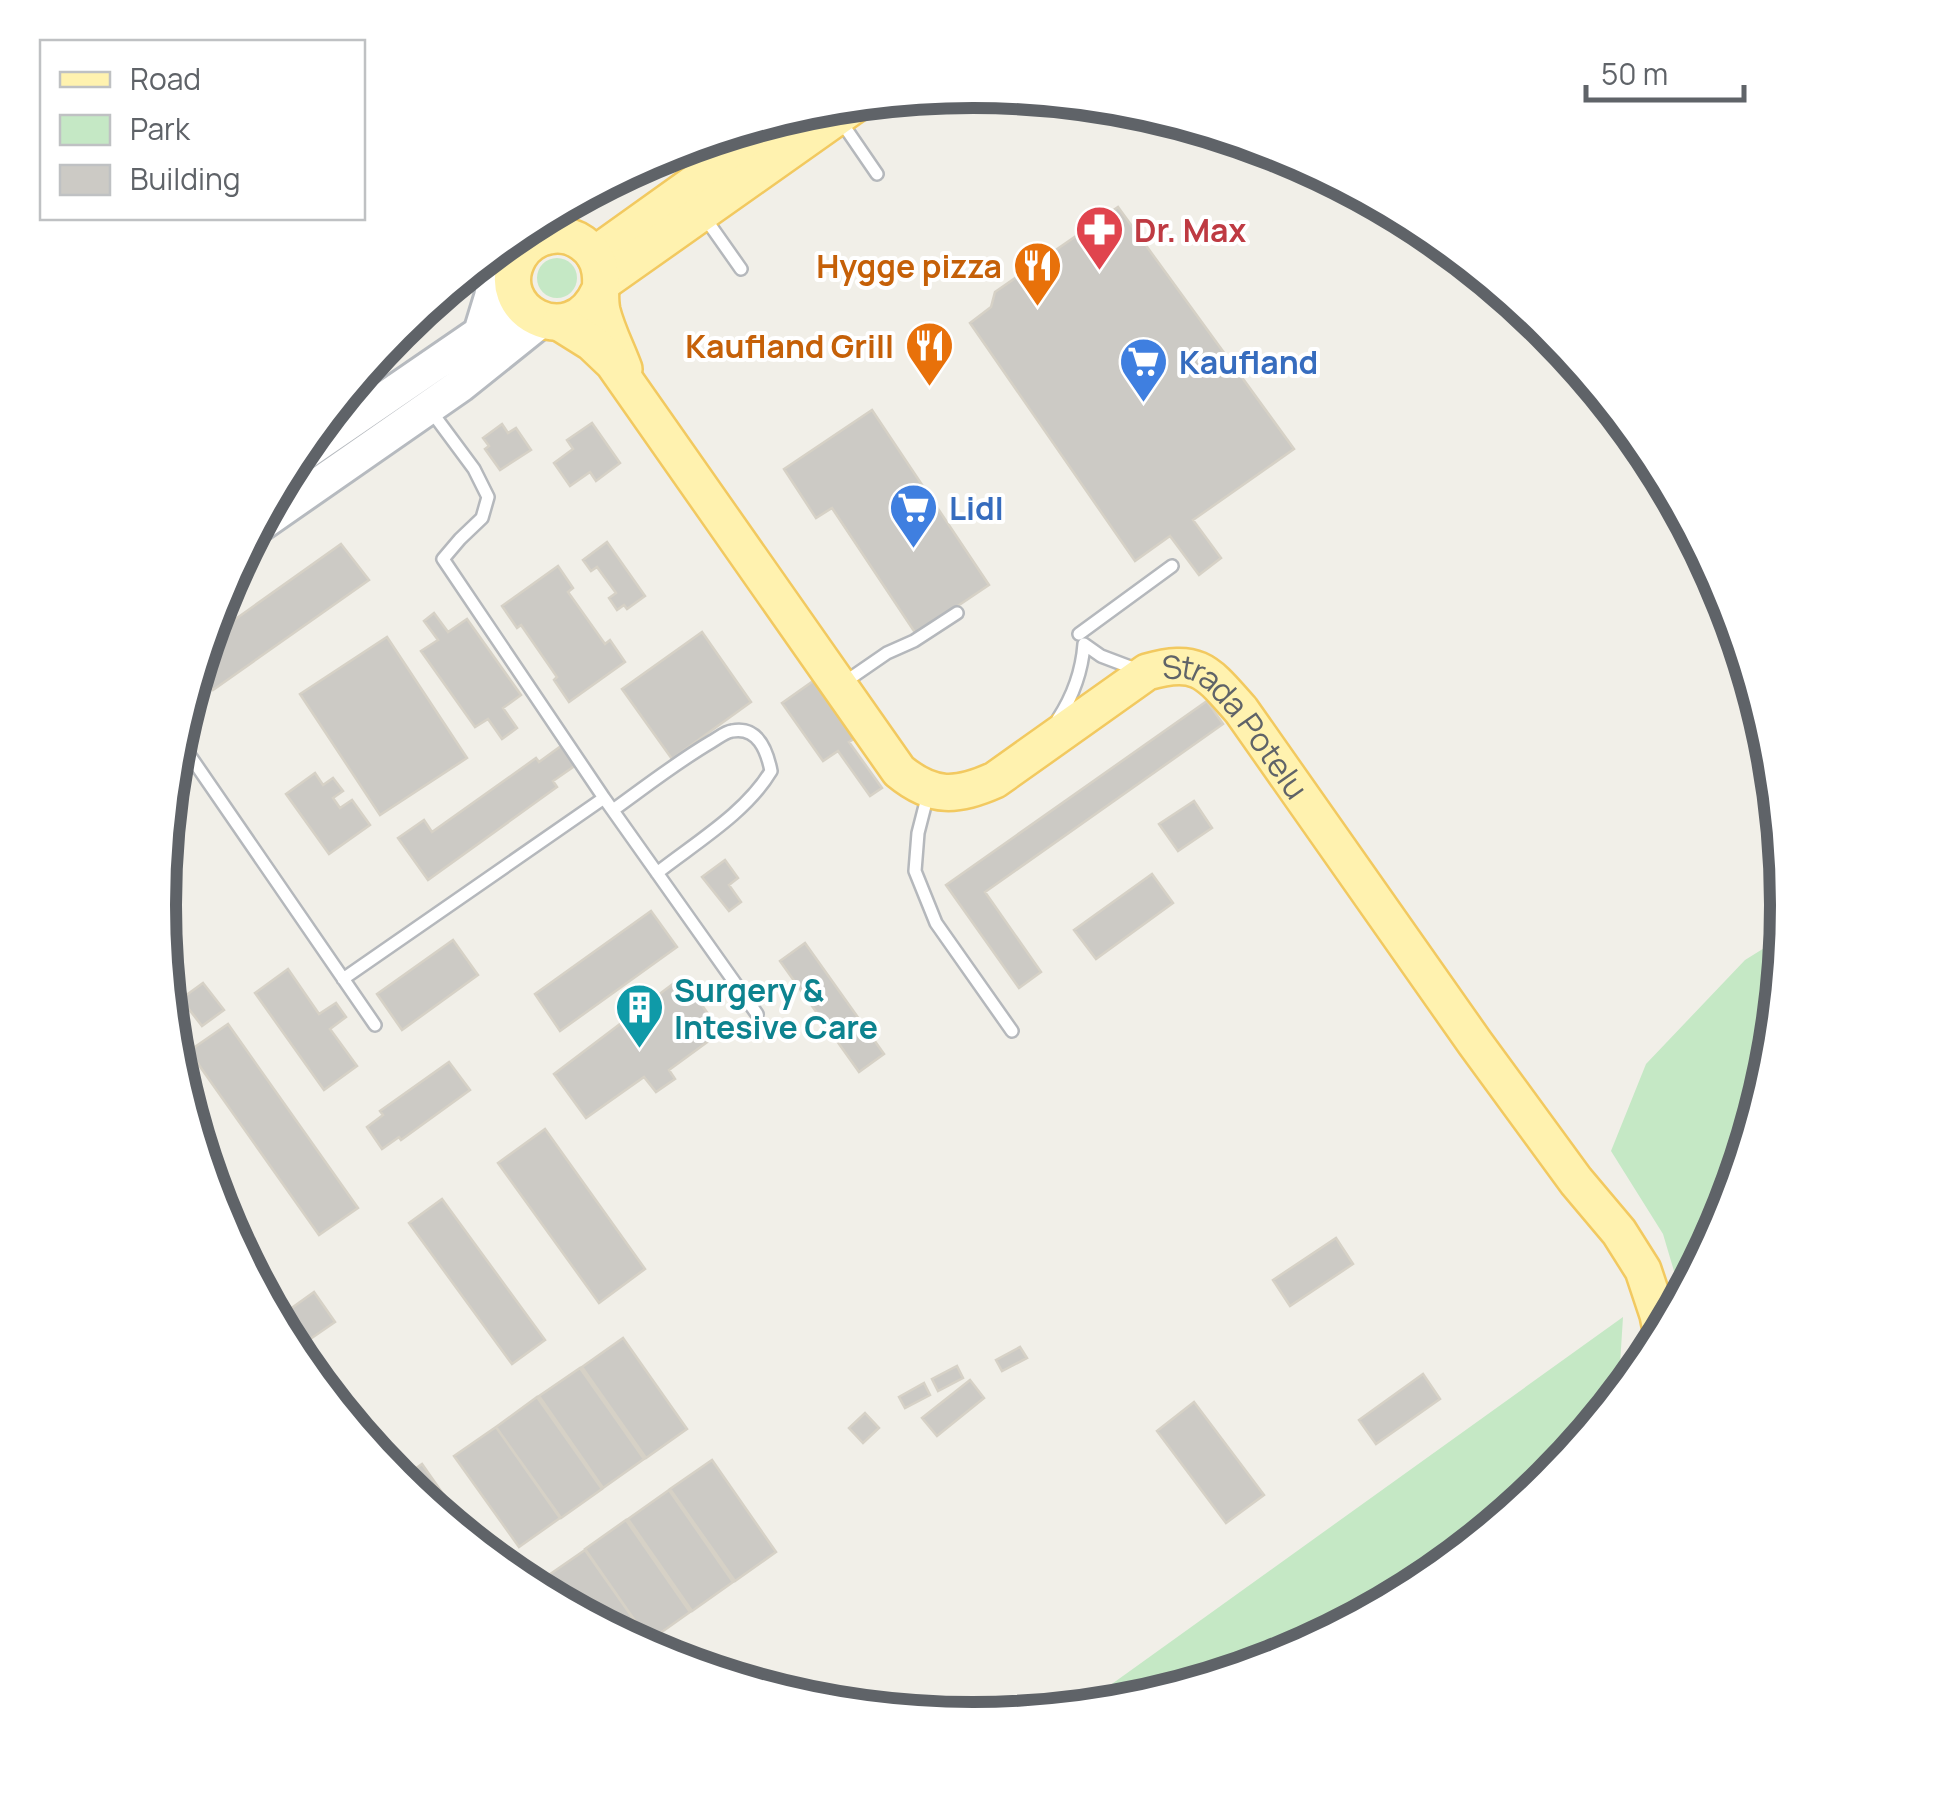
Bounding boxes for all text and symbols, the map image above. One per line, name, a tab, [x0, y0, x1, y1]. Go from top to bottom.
legend	[40, 40, 365, 220]
scale bar	[1586, 40, 1744, 102]
text: 50 m	[1601, 53, 1668, 94]
text: Road	[130, 58, 201, 99]
text: Park	[130, 108, 191, 149]
text: Building	[130, 158, 241, 199]
pharmacy icon: Dr. Max	[1073, 204, 1125, 272]
place label: Dr. Max	[1134, 208, 1247, 252]
restaurant icon: Hygge pizza	[1011, 240, 1063, 308]
place label: Hygge pizza	[816, 244, 1002, 288]
restaurant icon: Kaufland Grill	[903, 320, 955, 388]
place label: Kaufland Grill	[685, 324, 894, 368]
supermarket icon: Kaufland	[1118, 336, 1170, 404]
place label: Kaufland	[1179, 340, 1318, 384]
supermarket icon: Lidl	[888, 482, 940, 550]
place label: Lidl	[949, 486, 1004, 530]
street label: Strada Potelu	[1160, 644, 1319, 808]
place label: Surgery & Intesive Care	[674, 968, 878, 1049]
building icon: Surgery & Intesive Care	[613, 982, 665, 1050]

